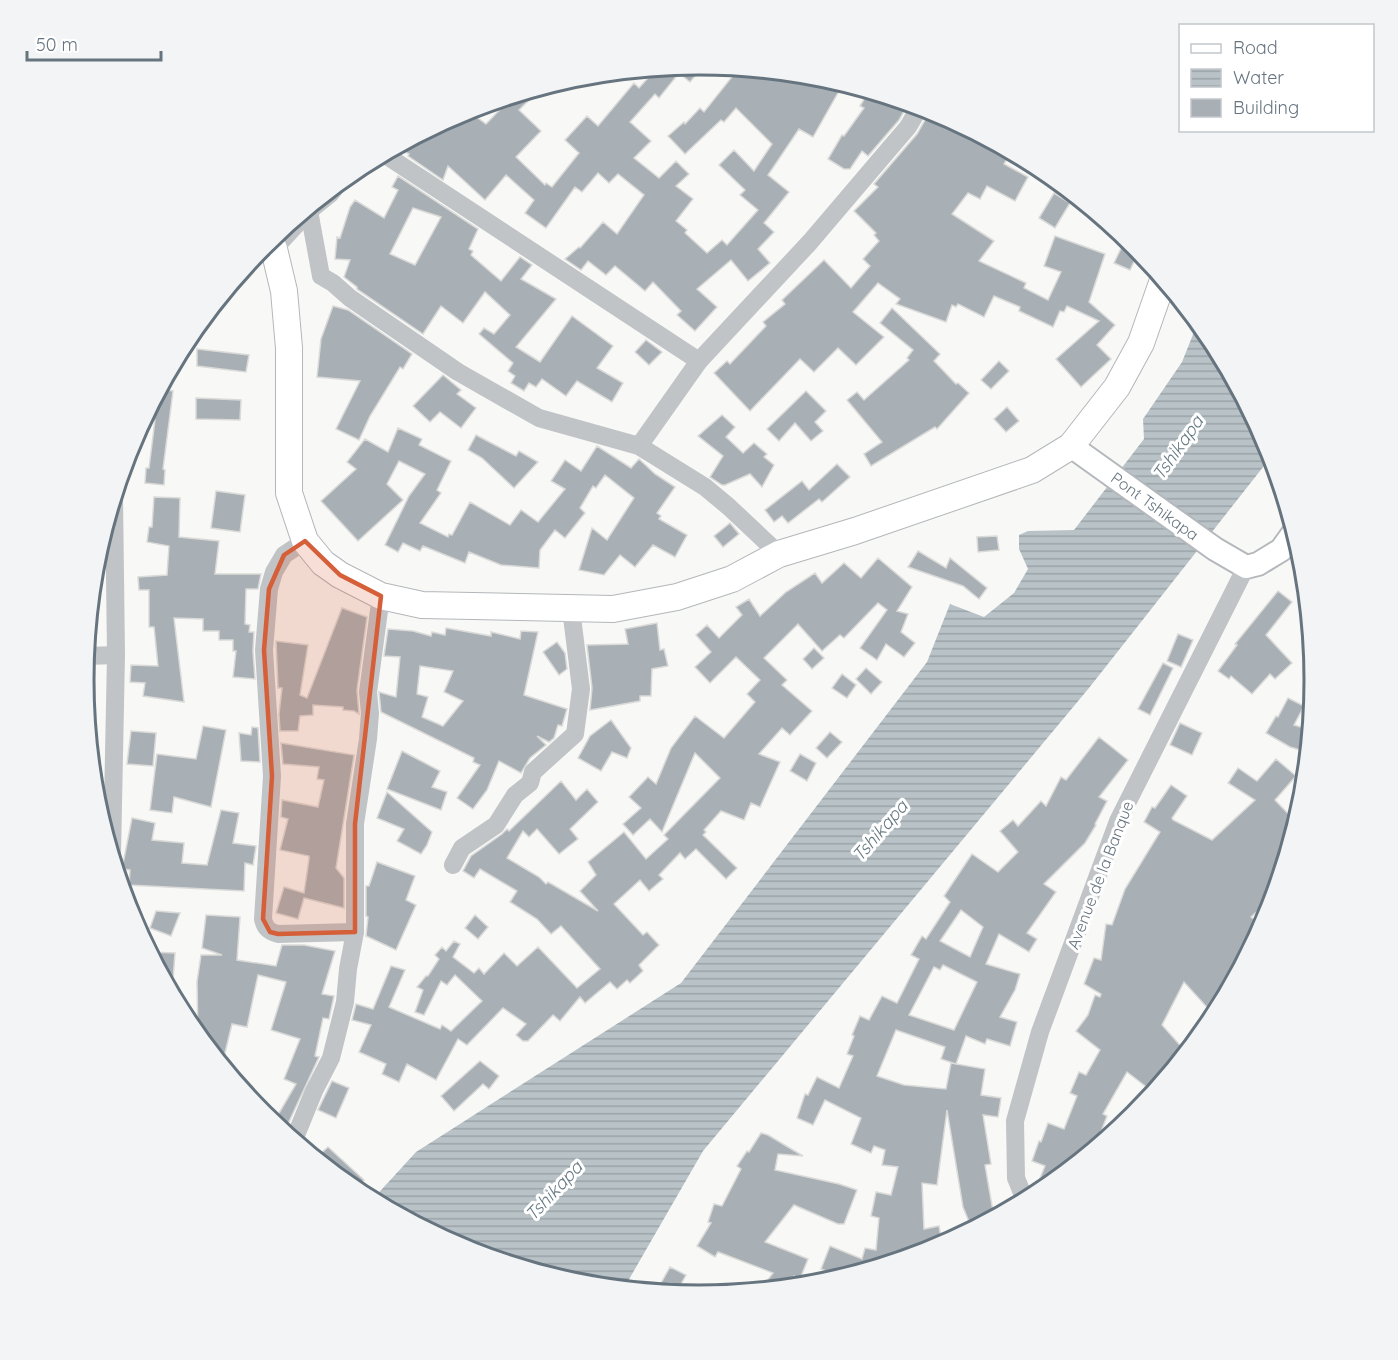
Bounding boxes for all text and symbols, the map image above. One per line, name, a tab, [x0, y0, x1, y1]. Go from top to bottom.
scale bar	[27, 24, 160, 62]
legend	[1179, 24, 1374, 132]
text: 50 m	[36, 33, 78, 56]
text: Road	[1233, 36, 1278, 59]
text: Water	[1233, 66, 1284, 89]
text: Building	[1233, 96, 1299, 119]
water label: Tshikapa	[1147, 410, 1209, 484]
street label: Pont Tshikapa	[1107, 467, 1203, 545]
water label: Tshikapa	[847, 795, 913, 866]
street label: Avenue de la Banque	[1063, 798, 1137, 952]
water label: Tshikapa	[520, 1155, 588, 1225]

